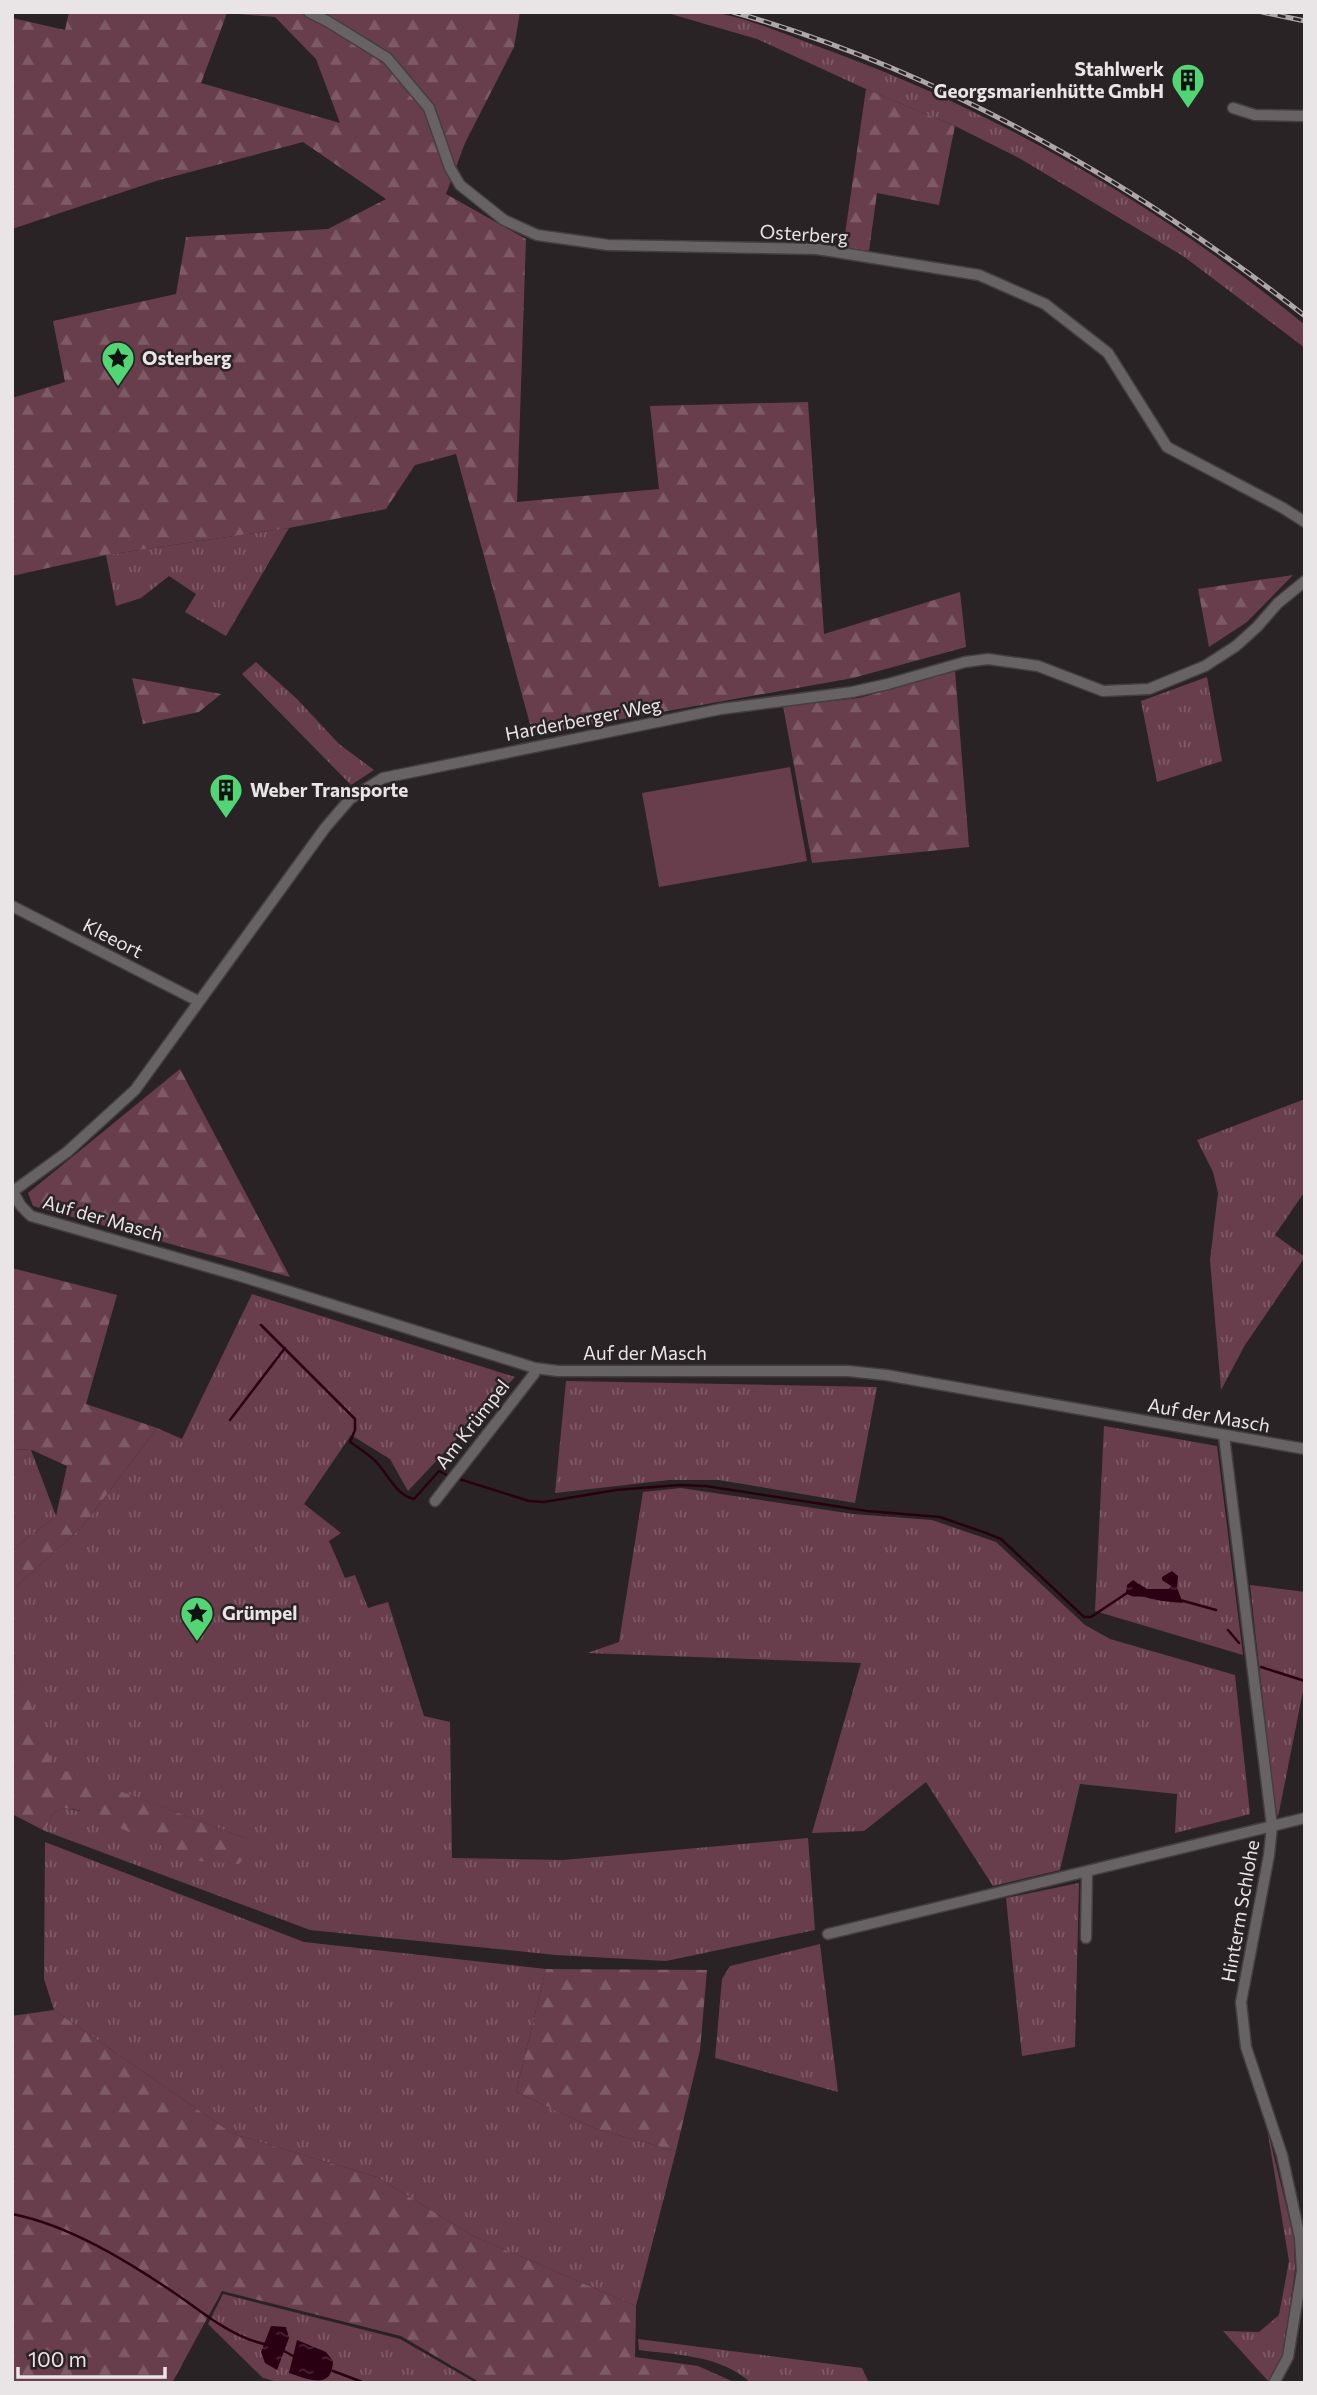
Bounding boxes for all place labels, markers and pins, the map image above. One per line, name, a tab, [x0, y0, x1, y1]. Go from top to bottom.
place label: Stahlwerk Georgsmarienhütte GmbH	[934, 57, 1164, 102]
building icon: Stahlwerk Georgsmarienhütte GmbH	[1169, 61, 1207, 110]
place icon: Osterberg	[99, 339, 137, 388]
place label: Osterberg	[142, 346, 232, 369]
building icon: Weber Transporte	[207, 771, 245, 820]
place label: Weber Transporte	[250, 778, 408, 801]
place icon: Grümpel	[178, 1594, 216, 1643]
place label: Grümpel	[222, 1601, 298, 1624]

